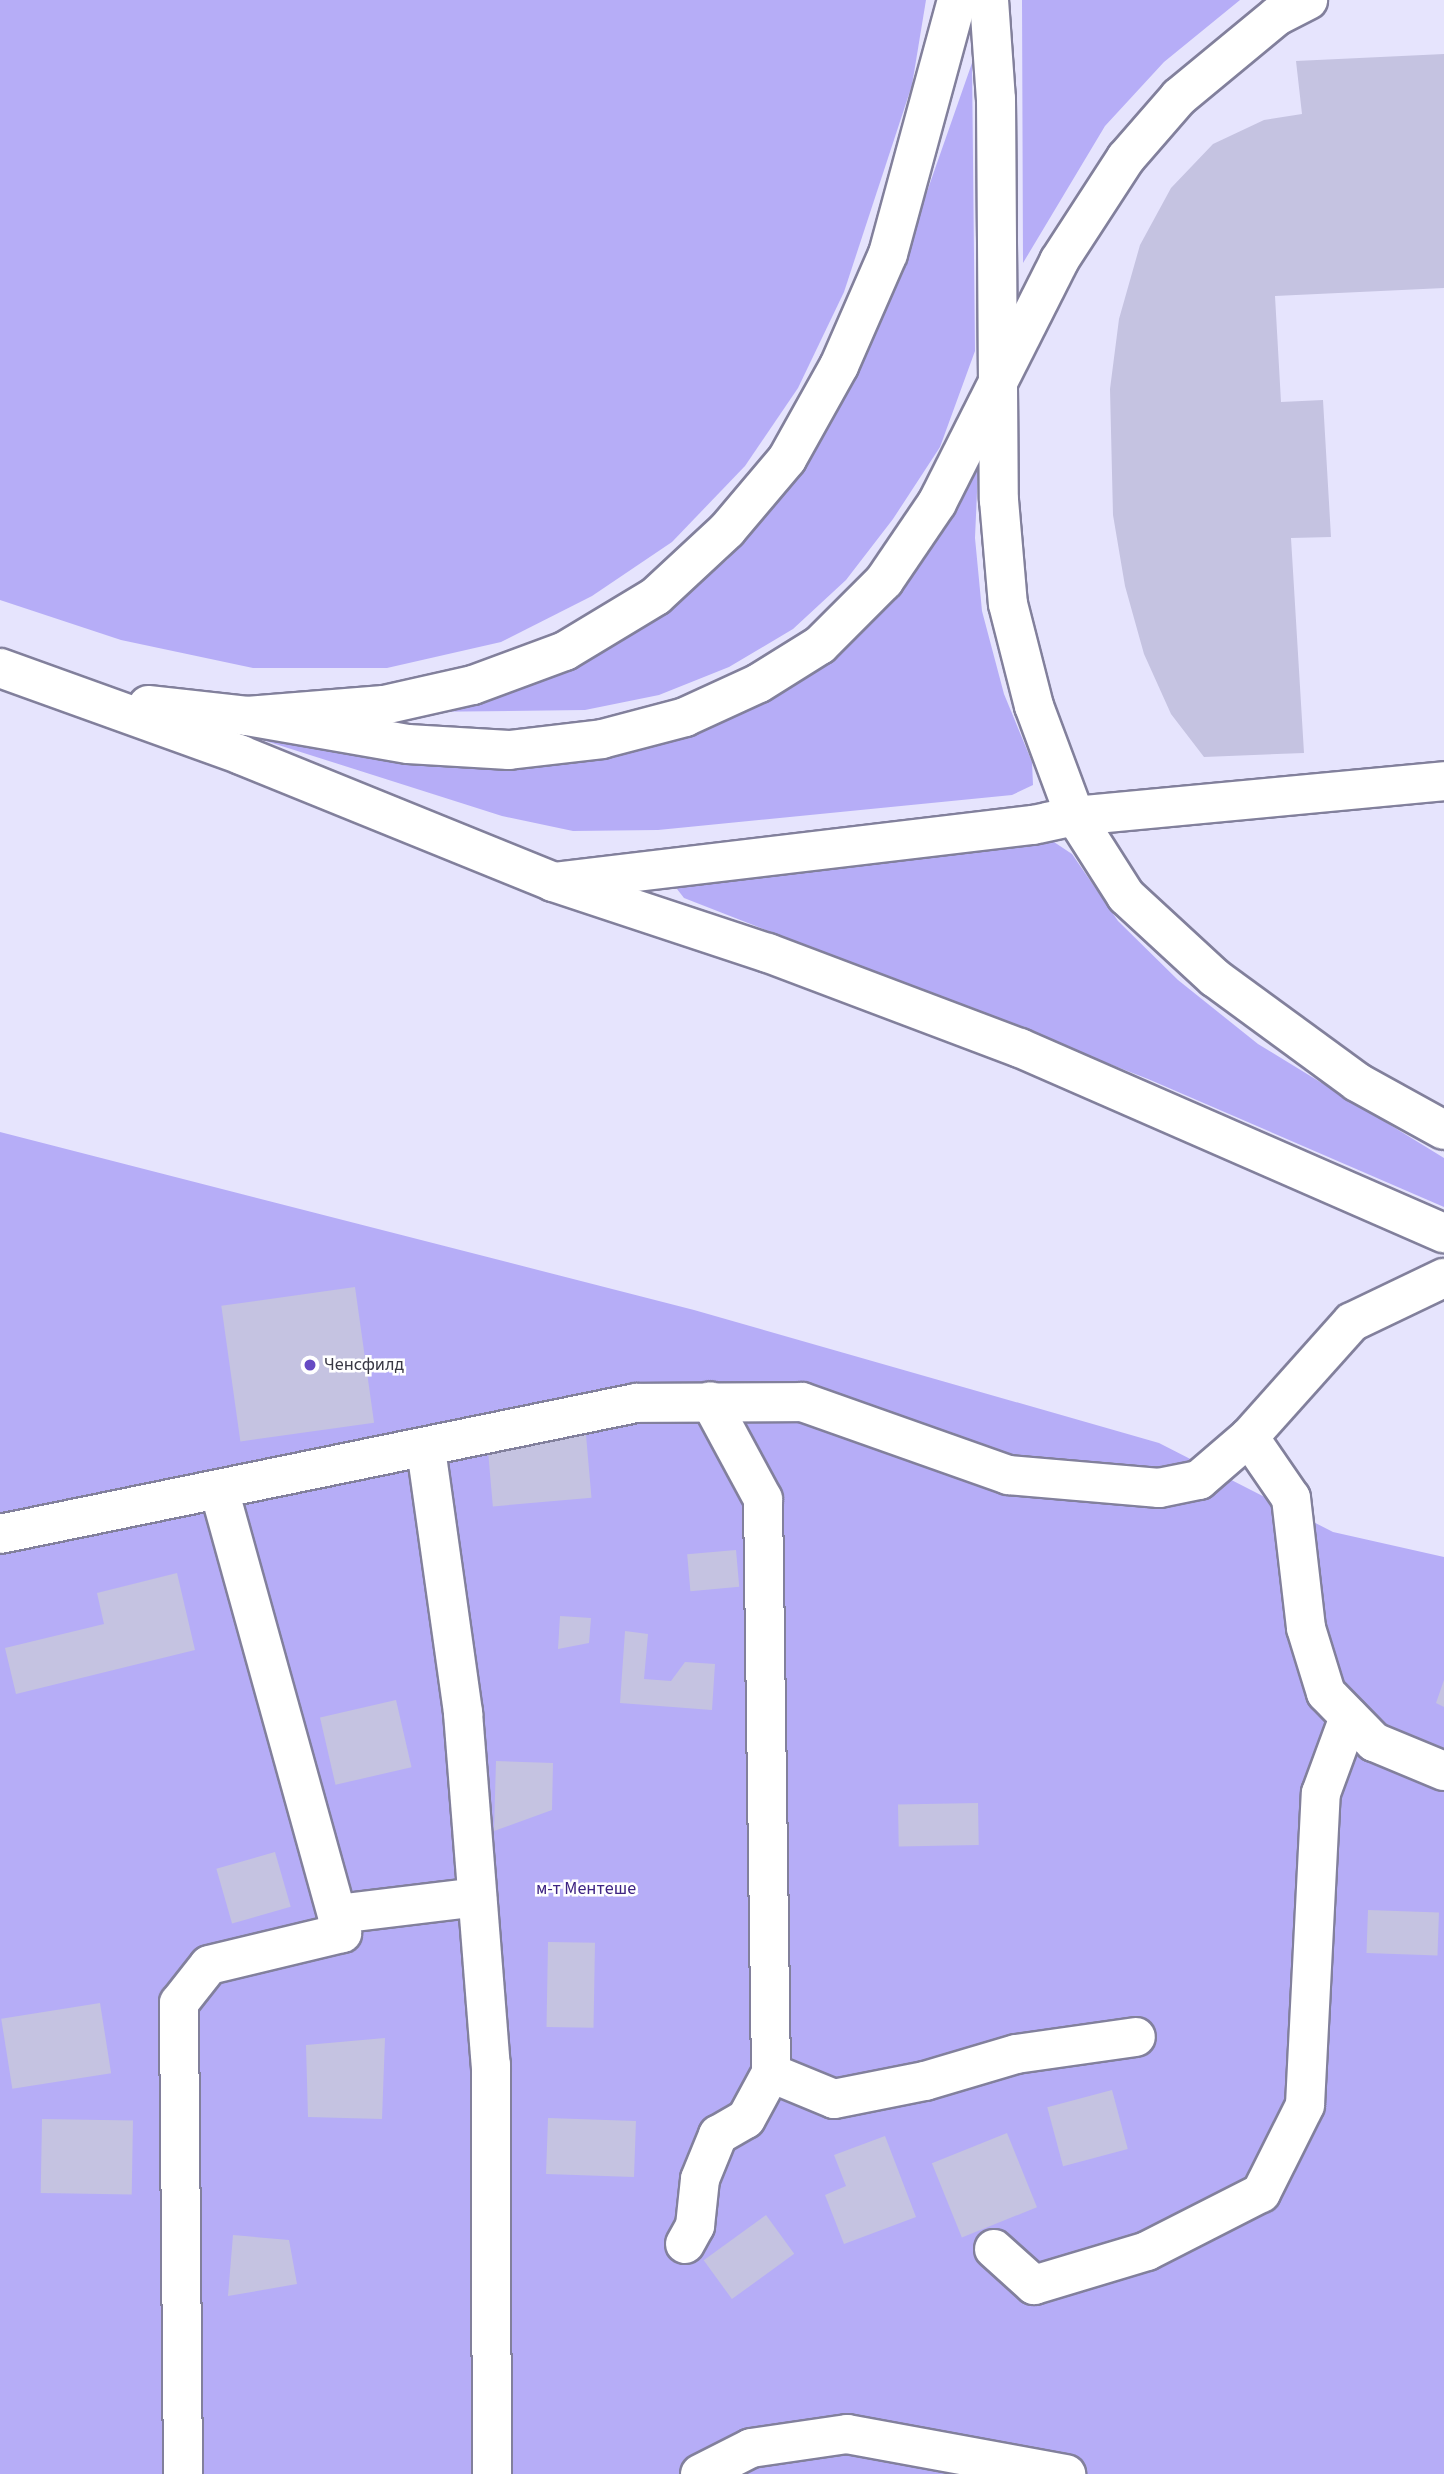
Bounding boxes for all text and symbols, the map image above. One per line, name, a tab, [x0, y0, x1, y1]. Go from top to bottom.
place label: Ченсфилд	[324, 1354, 404, 1376]
marker: Ченсфилд	[302, 1357, 318, 1373]
park label: м-т Ментeше	[536, 1878, 636, 1900]

